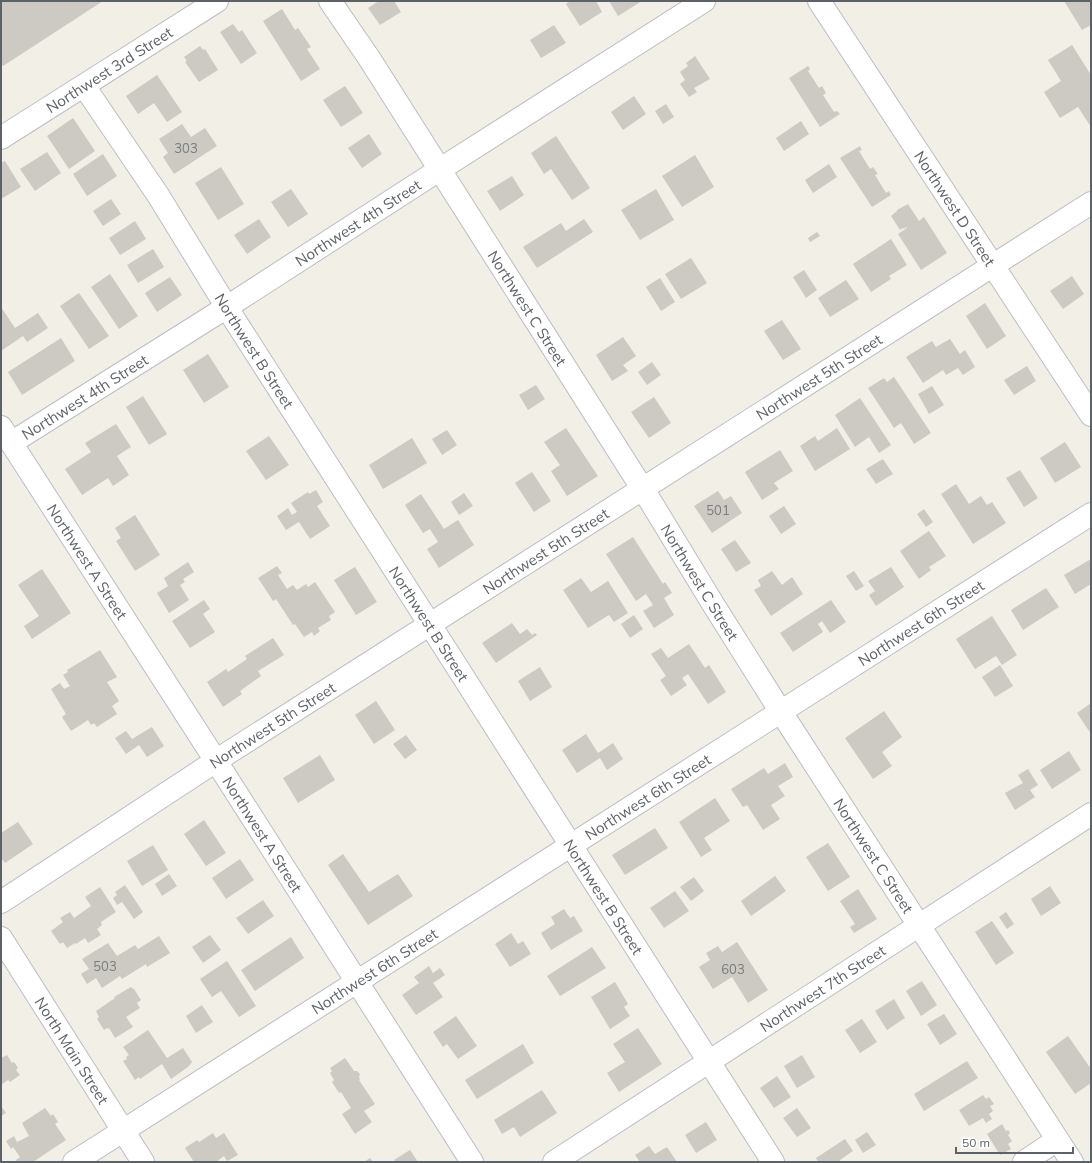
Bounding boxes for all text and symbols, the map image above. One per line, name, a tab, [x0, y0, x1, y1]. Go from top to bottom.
street label: Northwest 3rd Street	[42, 22, 176, 117]
house number: 303	[174, 140, 198, 156]
street label: Northwest D Street	[910, 147, 1000, 269]
street label: Northwest 4th Street	[291, 175, 424, 270]
street label: Northwest C Street	[484, 247, 571, 369]
street label: Northwest B Street	[211, 290, 298, 412]
street label: Northwest 5th Street	[752, 329, 885, 424]
street label: Northwest 4th Street	[18, 350, 151, 444]
street label: Northwest A Street	[43, 500, 132, 623]
house number: 501	[706, 502, 730, 518]
street label: Northwest 5th Street	[479, 503, 612, 598]
street label: Northwest C Street	[657, 521, 743, 644]
street label: Northwest B Street	[385, 562, 473, 685]
street label: Northwest 6th Street	[854, 575, 987, 670]
street label: Northwest 5th Street	[206, 678, 339, 772]
street label: Northwest 6th Street	[581, 749, 714, 844]
street label: Northwest A Street	[219, 773, 307, 896]
street label: Northwest C Street	[830, 795, 918, 917]
street label: Northwest B Street	[560, 836, 647, 958]
street label: Northwest 6th Street	[308, 924, 441, 1018]
street label: Northwest 7th Street	[756, 940, 889, 1036]
house number: 503	[93, 958, 117, 974]
house number: 603	[721, 961, 745, 977]
street label: North Main Street	[31, 993, 113, 1108]
scale bar	[956, 1129, 1073, 1155]
text: 50 m	[962, 1135, 990, 1150]

